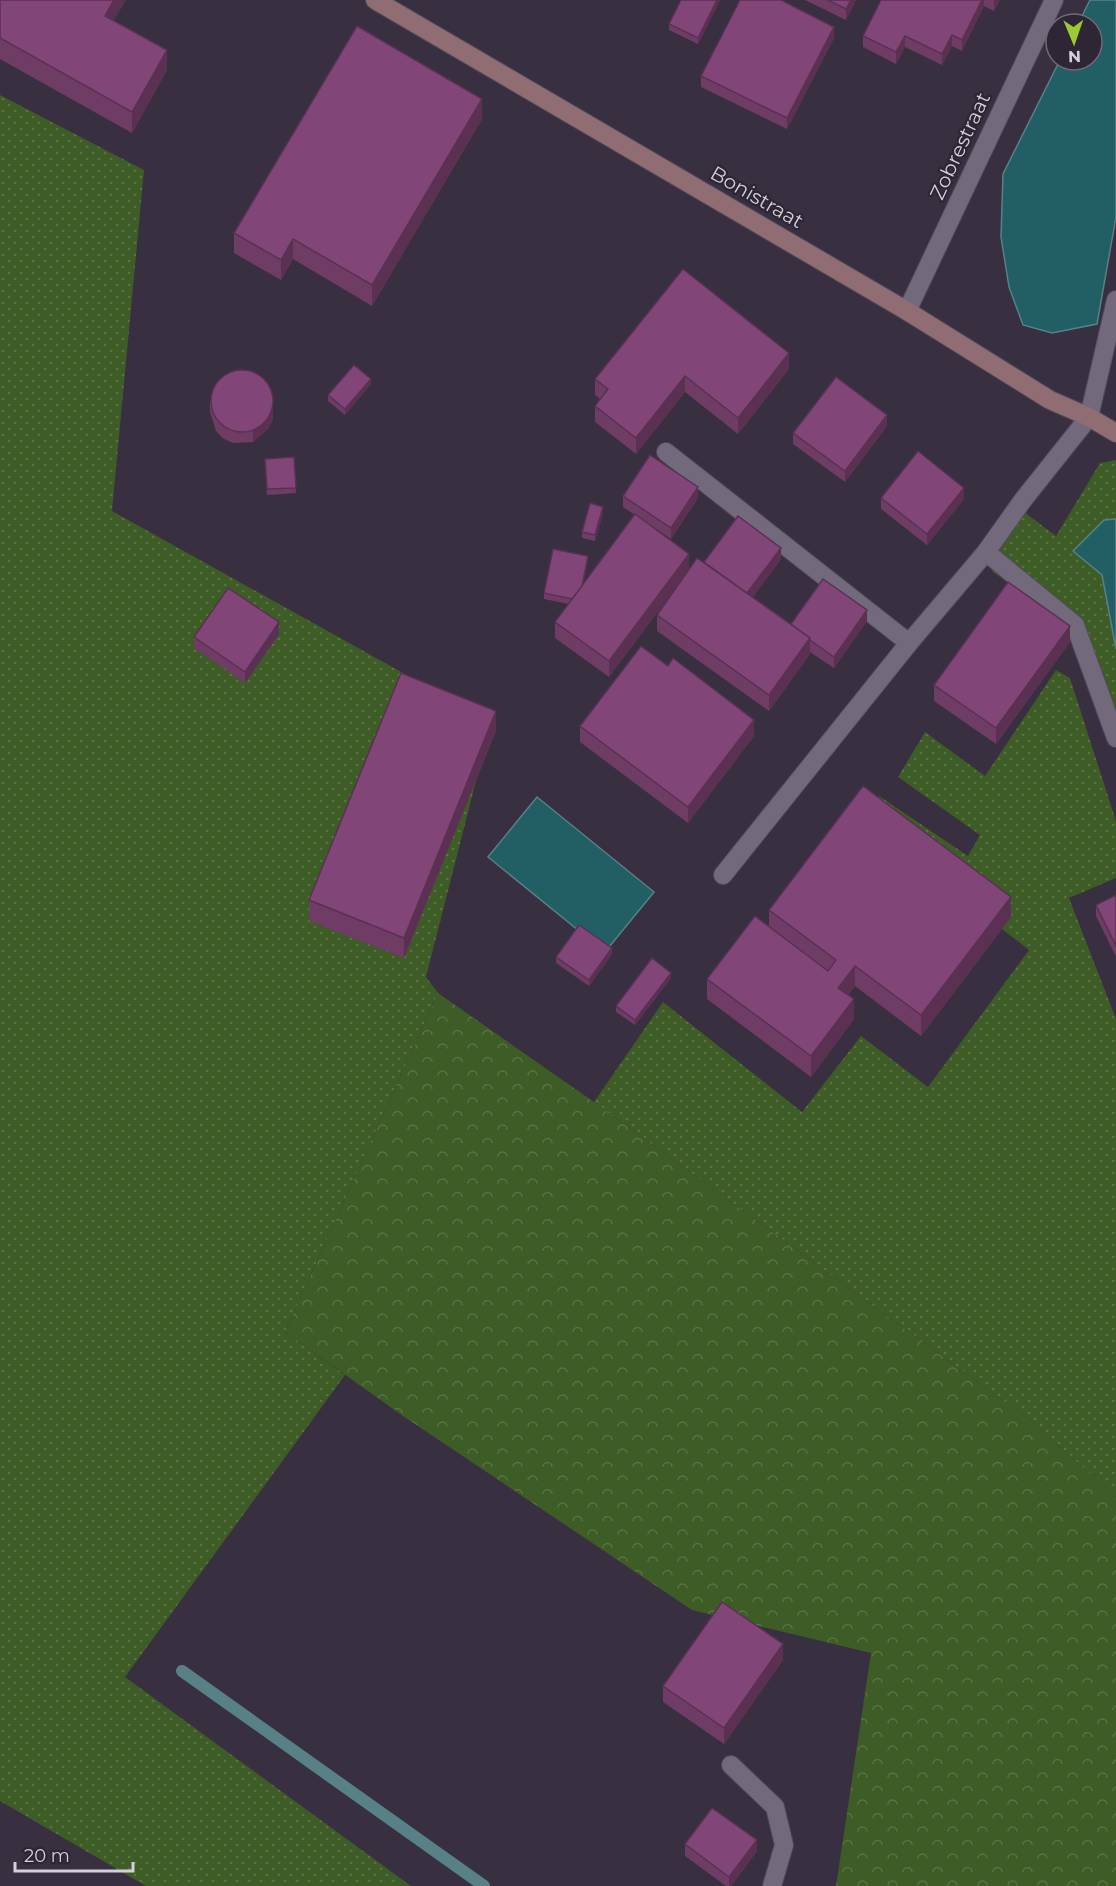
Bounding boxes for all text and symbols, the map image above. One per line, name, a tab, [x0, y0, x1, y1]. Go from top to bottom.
north arrow	[1044, 12, 1104, 72]
text: N	[1068, 47, 1081, 66]
street label: Zobrestraat	[925, 89, 995, 203]
street label: Bonistraat	[706, 161, 808, 233]
scale bar	[15, 1835, 134, 1873]
text: 20 m	[24, 1845, 70, 1867]

